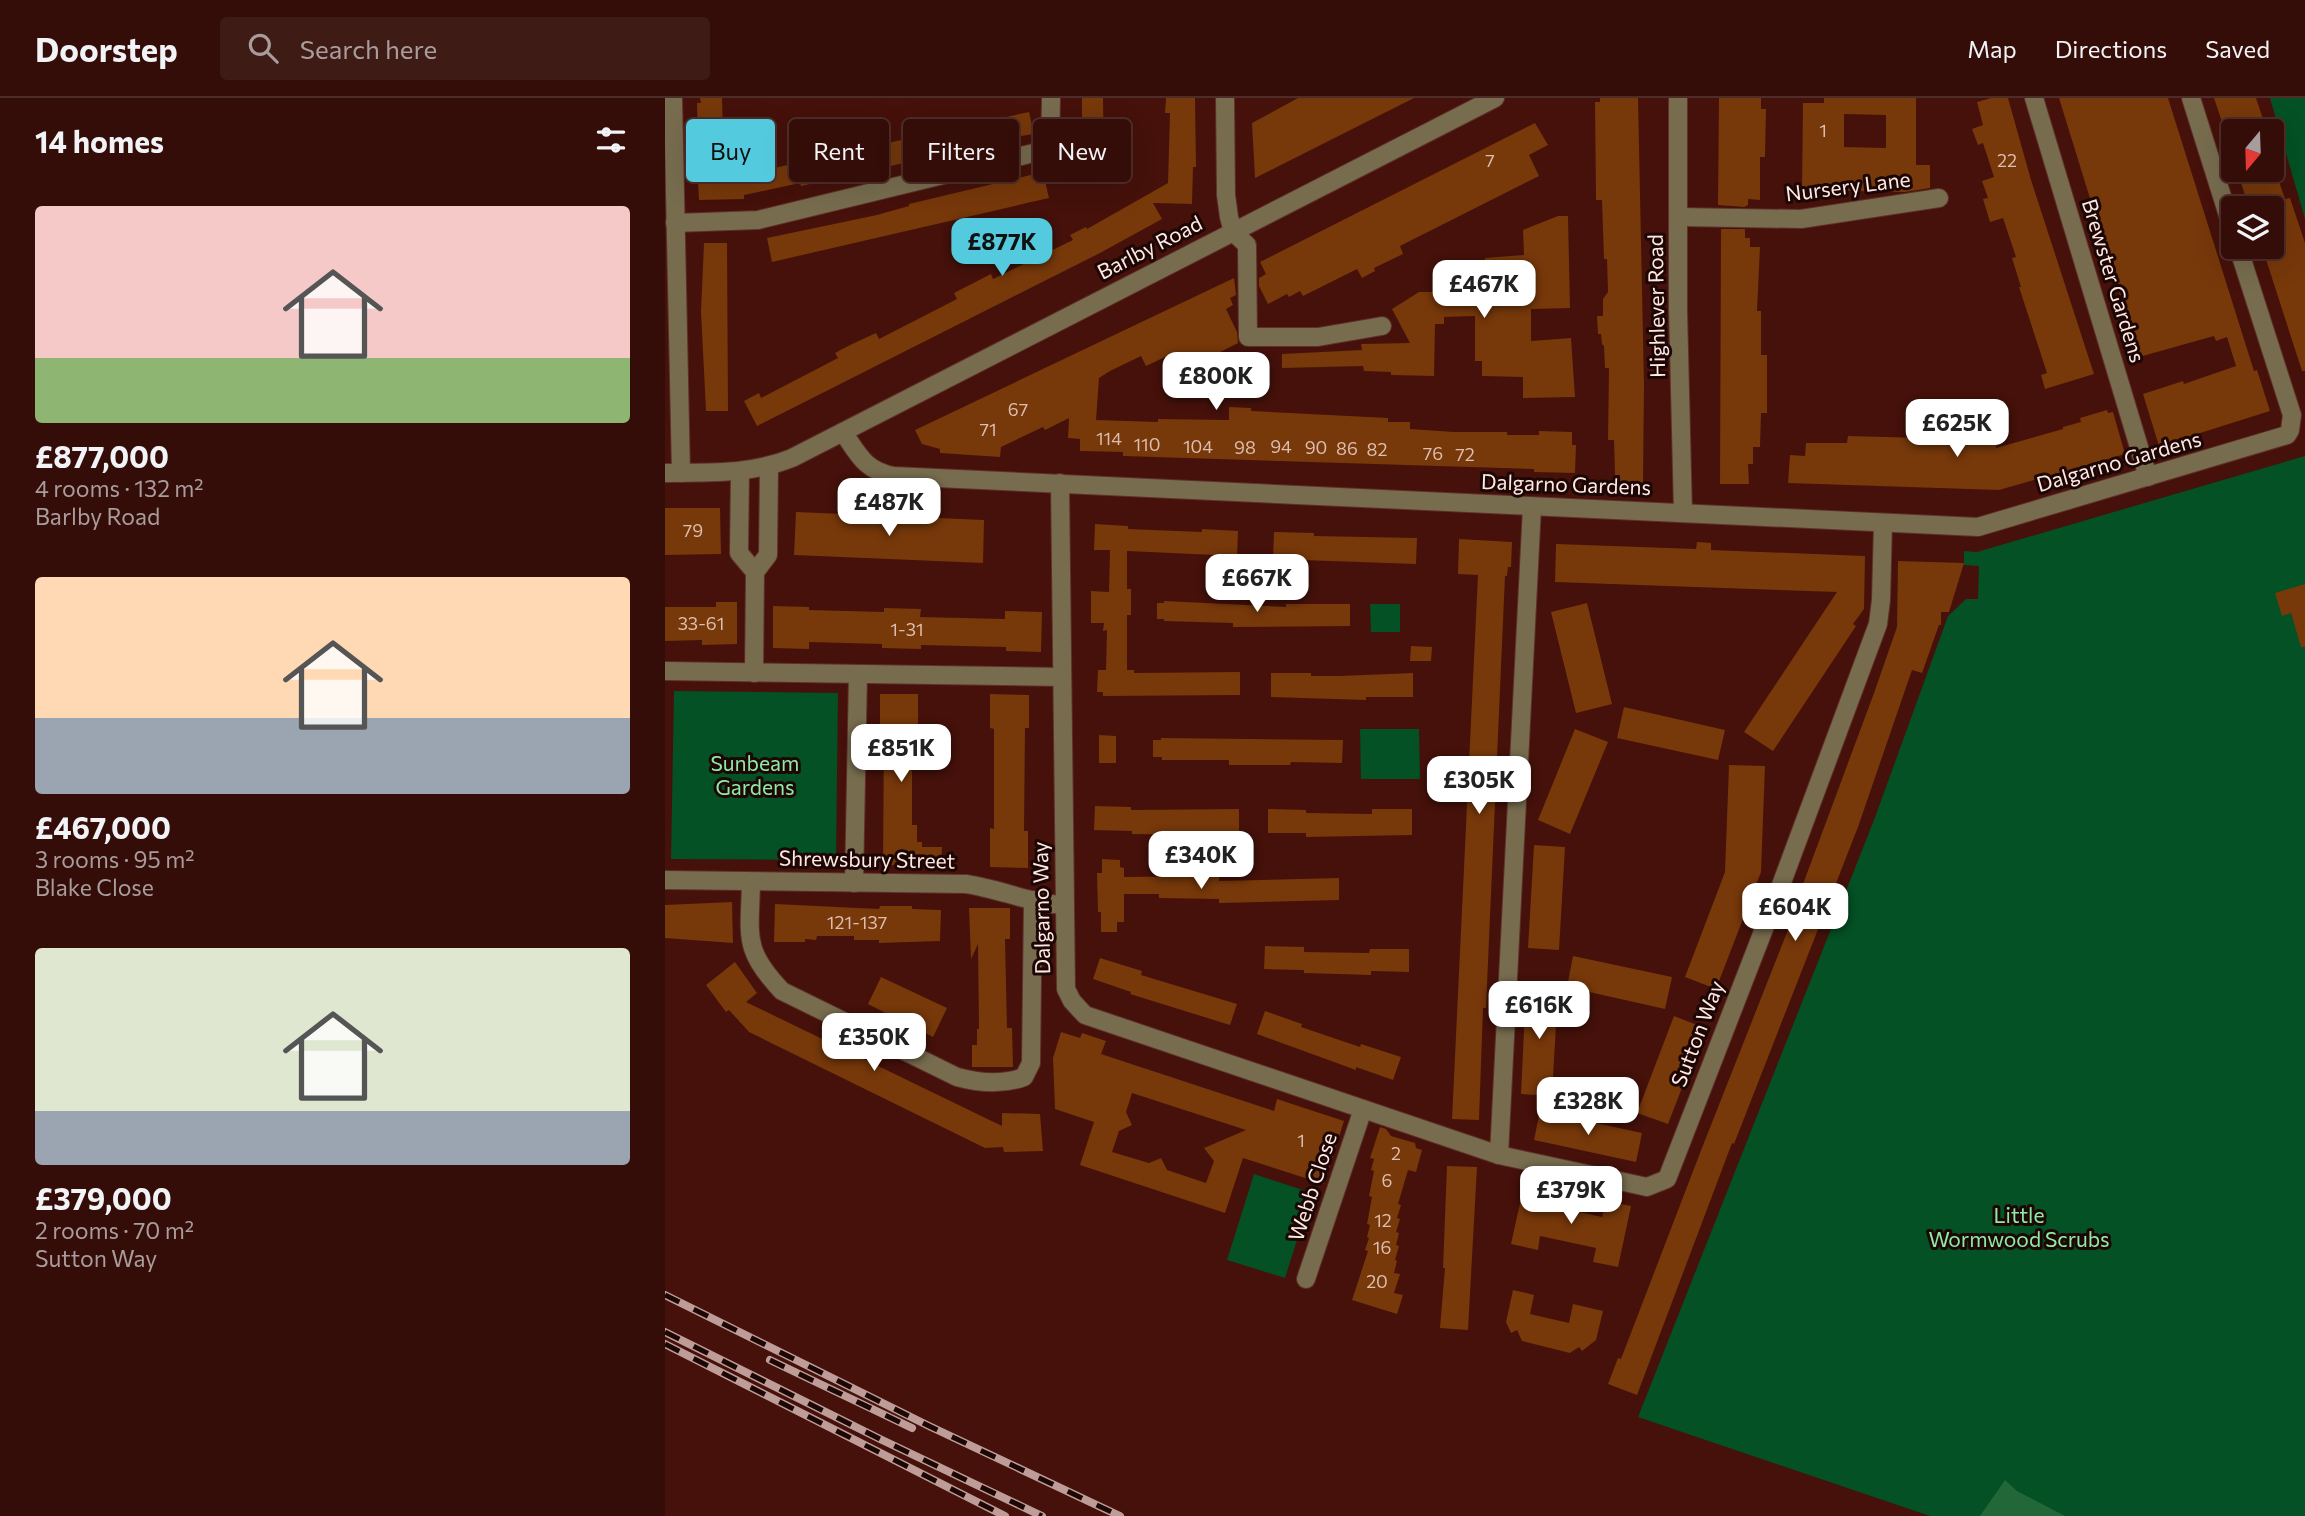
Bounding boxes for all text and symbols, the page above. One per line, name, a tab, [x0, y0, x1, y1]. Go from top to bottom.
search box	[220, 17, 710, 80]
text: Doorstep	[35, 28, 178, 69]
icon: search	[244, 29, 282, 67]
text: Search here	[300, 33, 437, 64]
text: Map	[1967, 34, 2017, 63]
text: Directions	[2055, 34, 2167, 63]
text: Saved	[2205, 34, 2270, 63]
chip: Buy	[686, 119, 775, 182]
chip: Rent	[789, 119, 889, 182]
chip: Filters	[903, 119, 1019, 182]
chip: New	[1033, 119, 1131, 182]
house number: 1	[1819, 119, 1827, 141]
north arrow	[2221, 119, 2284, 182]
map controls	[2221, 119, 2284, 259]
icon: filters	[592, 121, 630, 159]
text: 14 homes	[35, 122, 164, 159]
house number: 7	[1485, 149, 1495, 171]
house number: 22	[1997, 149, 2017, 171]
street label: Nursery Lane	[1784, 165, 1912, 206]
street label: Brewster Gardens	[2078, 196, 2151, 365]
button: layers	[2221, 196, 2284, 259]
street label: Barlby Road	[1093, 210, 1206, 284]
pin: £877K	[953, 218, 1051, 278]
text: £877K	[967, 227, 1037, 255]
street label: Highlever Road	[1642, 234, 1669, 378]
icon: home	[270, 251, 396, 377]
pin: £467K	[1435, 260, 1533, 320]
text: £467K	[1449, 269, 1519, 297]
pin: £800K	[1167, 352, 1265, 412]
text: £800K	[1179, 361, 1253, 389]
house number: 67	[1008, 398, 1028, 420]
pin: £625K	[1908, 400, 2006, 459]
text: £625K	[1922, 408, 1992, 436]
house number: 71	[979, 418, 997, 440]
street label: Dalgarno Gardens	[2033, 425, 2204, 496]
house number: 114	[1096, 427, 1122, 449]
house number: 110	[1133, 433, 1161, 455]
house number: 104	[1183, 435, 1213, 457]
house number: 94	[1270, 435, 1292, 457]
house number: 98	[1234, 436, 1256, 458]
house number: 90	[1305, 436, 1327, 458]
text: £877,000	[35, 437, 169, 474]
house number: 86	[1336, 437, 1358, 459]
house number: 82	[1367, 438, 1387, 460]
house number: 76	[1423, 442, 1443, 464]
house number: 72	[1455, 443, 1475, 465]
street label: Dalgarno Gardens	[1481, 468, 1652, 499]
text: 4 rooms · 132 m²	[35, 474, 204, 502]
pin: £487K	[840, 478, 938, 538]
text: £487K	[854, 487, 924, 515]
text: Barlby Road	[35, 502, 160, 530]
house number: 79	[683, 519, 703, 541]
pin: £667K	[1208, 554, 1306, 614]
text: £667K	[1222, 563, 1292, 591]
house number: 33-61	[678, 612, 724, 634]
house number: 1-31	[890, 618, 924, 640]
icon: home	[270, 622, 396, 748]
pin: £851K	[852, 724, 950, 784]
text: £851K	[867, 733, 935, 761]
park label: Sunbeam Gardens	[711, 750, 799, 799]
pin: £305K	[1430, 756, 1528, 816]
text: £305K	[1443, 765, 1515, 793]
text: £467,000	[35, 808, 171, 845]
pin: £340K	[1152, 832, 1250, 891]
text: £340K	[1165, 840, 1237, 868]
street label: Dalgarno Way	[1027, 841, 1054, 975]
street label: Shrewsbury Street	[779, 844, 955, 873]
text: 3 rooms · 95 m²	[35, 845, 194, 873]
text: Blake Close	[35, 873, 154, 901]
pin: £604K	[1746, 884, 1844, 943]
text: £604K	[1758, 892, 1832, 920]
house number: 121-137	[827, 911, 887, 933]
street label: Sutton Way	[1665, 977, 1728, 1090]
pin: £616K	[1490, 982, 1588, 1041]
text: £616K	[1505, 990, 1573, 1018]
icon: home	[270, 993, 396, 1119]
pin: £350K	[825, 1014, 923, 1073]
text: £350K	[838, 1022, 910, 1050]
pin: £328K	[1539, 1077, 1637, 1137]
text: £328K	[1553, 1086, 1623, 1114]
street label: Webb Close	[1282, 1129, 1341, 1244]
house number: 1	[1297, 1129, 1305, 1151]
house number: 2	[1391, 1142, 1401, 1164]
pin: £379K	[1522, 1166, 1620, 1226]
house number: 6	[1382, 1169, 1392, 1191]
text: £379K	[1536, 1175, 1606, 1203]
text: £379,000	[35, 1179, 172, 1216]
park label: Little Wormwood Scrubs	[1928, 1202, 2110, 1251]
house number: 12	[1374, 1209, 1392, 1231]
text: 2 rooms · 70 m²	[35, 1216, 194, 1244]
house number: 16	[1373, 1236, 1391, 1258]
text: Sutton Way	[35, 1244, 157, 1272]
house number: 20	[1366, 1270, 1388, 1292]

